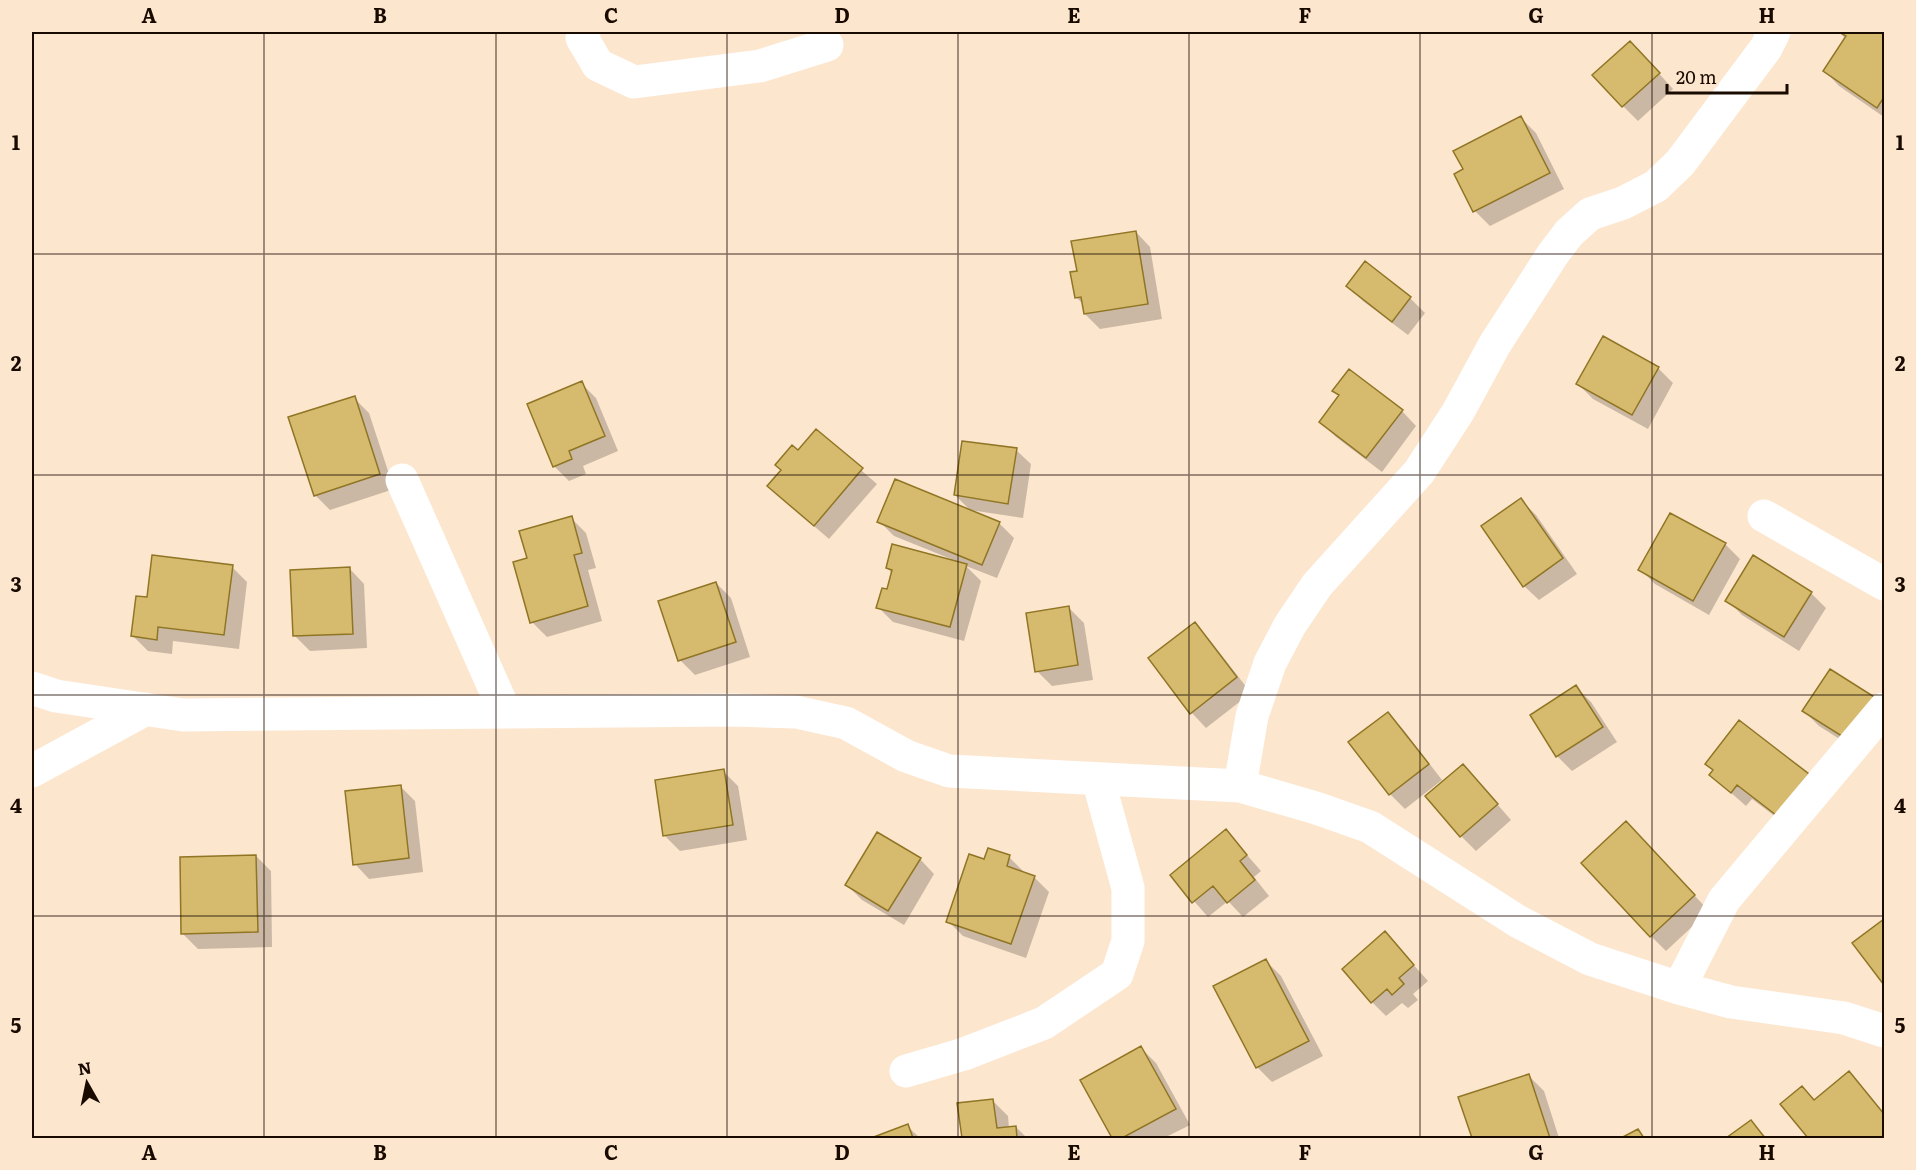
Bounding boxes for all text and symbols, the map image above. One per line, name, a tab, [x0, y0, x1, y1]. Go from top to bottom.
text: A	[141, 0, 157, 29]
text: B	[373, 0, 387, 29]
text: C	[604, 0, 618, 29]
text: D	[834, 0, 850, 29]
text: E	[1067, 0, 1081, 29]
text: F	[1299, 0, 1312, 29]
text: G	[1528, 0, 1544, 29]
text: H	[1759, 0, 1775, 29]
scale bar	[1667, 57, 1787, 95]
text: 20 m	[1676, 63, 1717, 90]
text: 1	[12, 126, 20, 156]
text: 1	[1896, 126, 1904, 156]
text: 2	[11, 347, 22, 377]
text: 2	[1895, 347, 1906, 377]
text: 3	[10, 568, 22, 598]
text: 3	[1894, 568, 1906, 598]
text: 4	[10, 789, 22, 819]
text: 4	[1894, 789, 1906, 819]
text: 5	[11, 1009, 22, 1039]
text: 5	[1895, 1009, 1906, 1039]
north arrow	[57, 1053, 117, 1113]
text: N	[76, 1054, 93, 1080]
text: A	[141, 1136, 157, 1166]
text: B	[373, 1136, 387, 1166]
text: C	[604, 1136, 618, 1166]
text: D	[834, 1136, 850, 1166]
text: E	[1067, 1136, 1081, 1166]
text: F	[1299, 1136, 1312, 1166]
text: G	[1528, 1136, 1544, 1166]
text: H	[1759, 1136, 1775, 1166]

